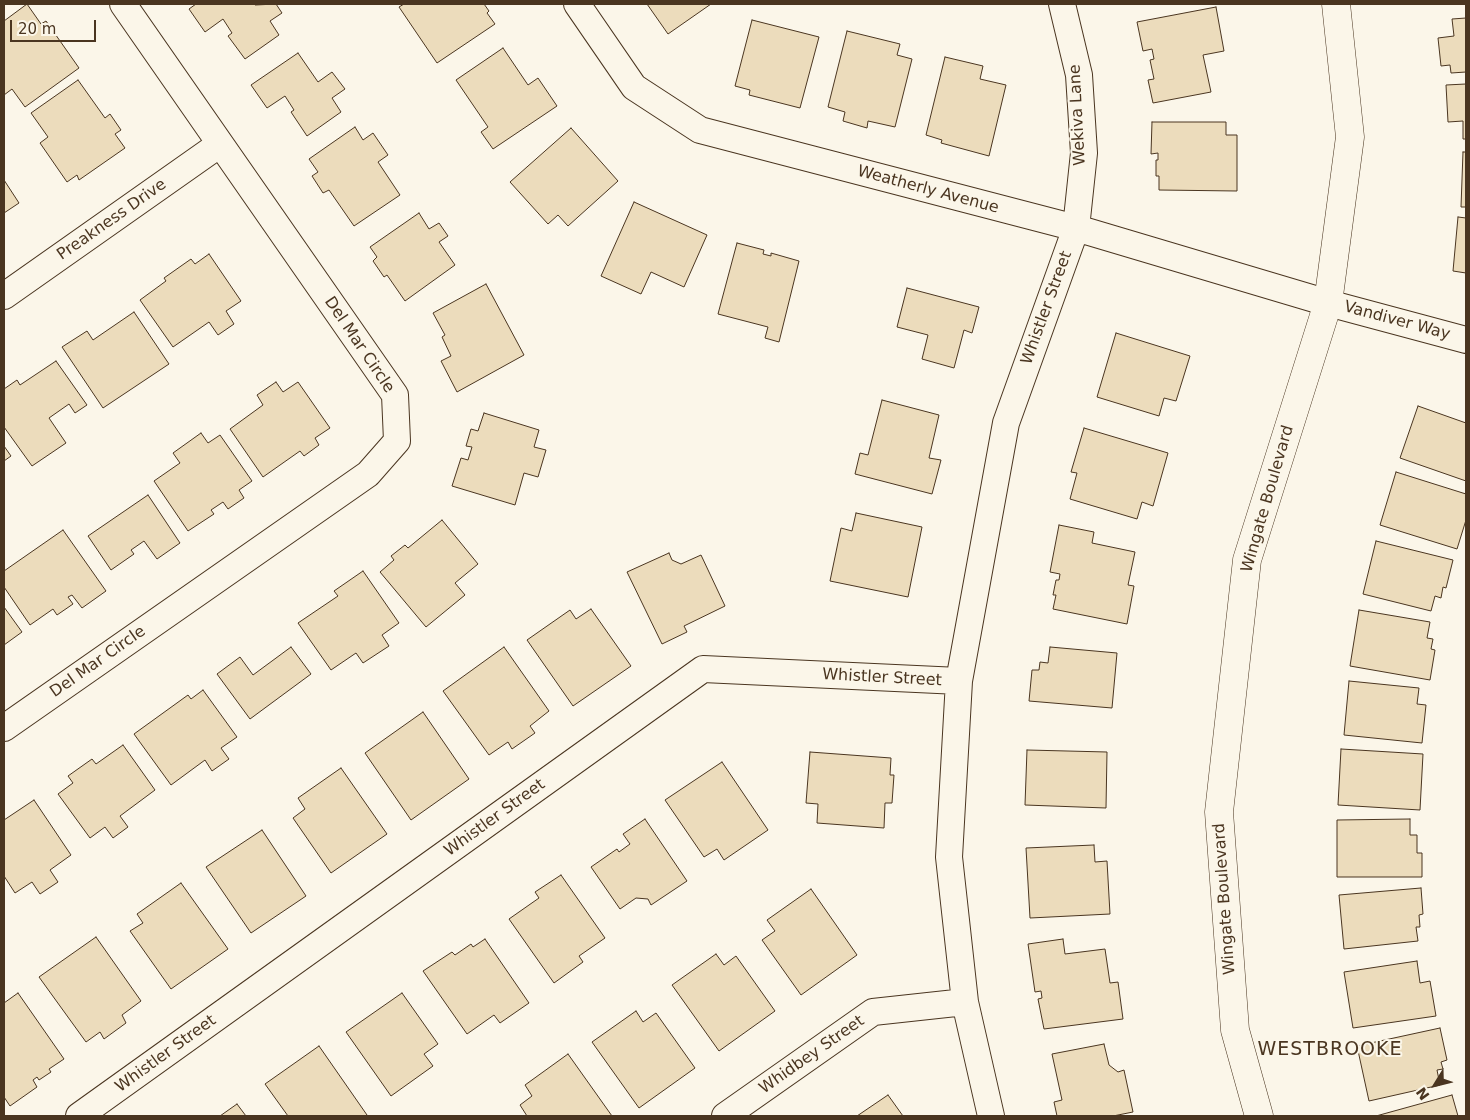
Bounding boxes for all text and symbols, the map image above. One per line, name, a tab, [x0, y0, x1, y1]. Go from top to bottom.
scale bar	[12, 10, 99, 42]
text: 20 m	[18, 20, 56, 38]
street label: Wekiva Lane	[1066, 64, 1090, 166]
street label: Weatherly Avenue	[855, 162, 1001, 218]
street label: Preakness Drive	[54, 175, 170, 265]
street label: Whistler Street	[1018, 249, 1076, 367]
street label: Del Mar Circle	[320, 293, 398, 397]
street label: Vandiver Way	[1342, 298, 1452, 344]
street label: Wingate Boulevard	[1238, 423, 1298, 575]
street label: Del Mar Circle	[47, 622, 149, 702]
street label: Whistler Street	[822, 665, 942, 691]
street label: Whistler Street	[441, 775, 549, 861]
street label: Wingate Boulevard	[1210, 822, 1240, 976]
street label: Whistler Street	[112, 1011, 220, 1097]
street label: Whidbey Street	[756, 1012, 868, 1098]
district label: WESTBROOKE	[1256, 1039, 1404, 1061]
north arrow	[1410, 1060, 1460, 1110]
text: N	[1413, 1084, 1433, 1103]

